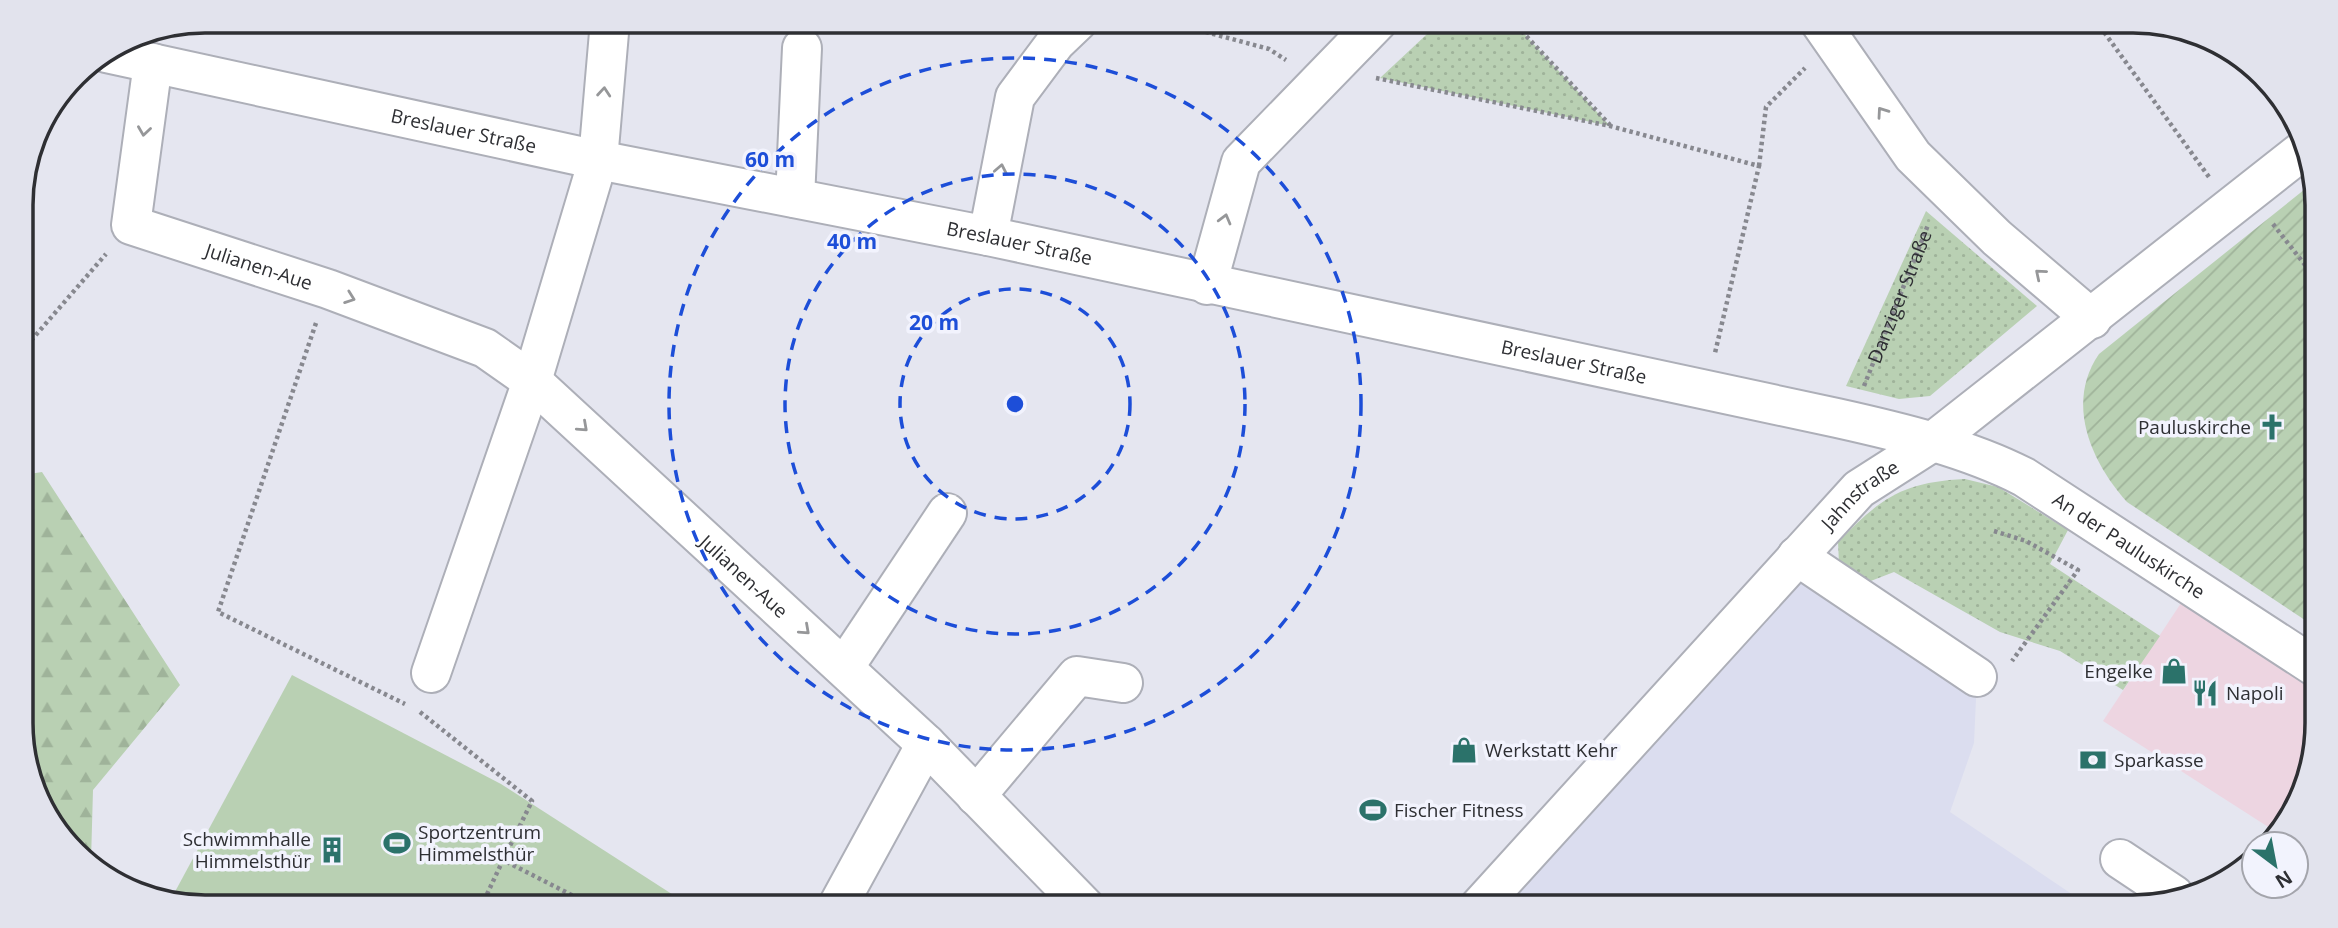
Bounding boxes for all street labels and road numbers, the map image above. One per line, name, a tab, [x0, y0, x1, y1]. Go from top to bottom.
street label: Breslauer Straße	[388, 102, 539, 159]
street label: Breslauer Straße	[944, 215, 1095, 271]
street label: Danziger Straße	[1861, 226, 1938, 367]
street label: Julianen-Aue	[200, 236, 316, 296]
street label: Breslauer Straße	[1499, 333, 1649, 390]
street label: Jahnstraße	[1814, 454, 1904, 537]
street label: An der Pauluskirche	[2048, 486, 2210, 605]
street label: Julianen-Aue	[693, 528, 794, 624]

